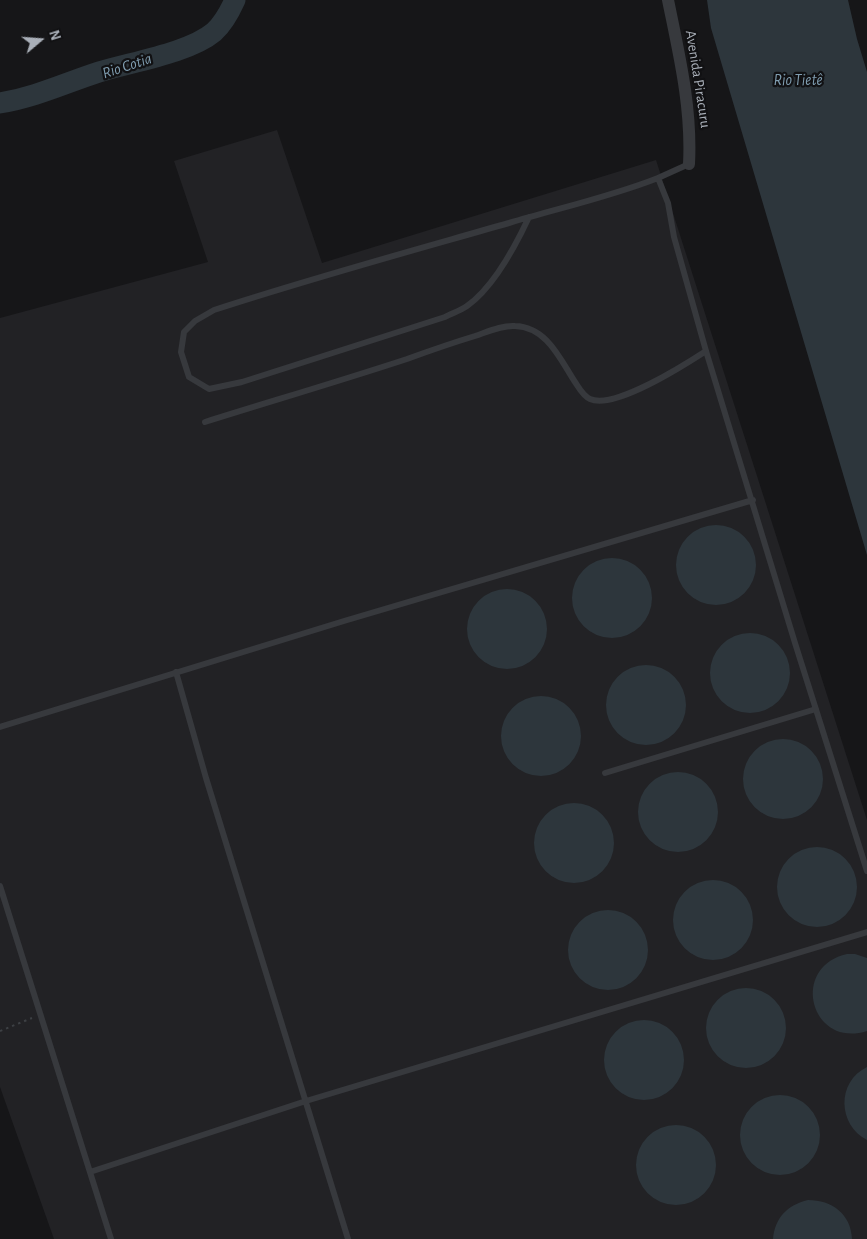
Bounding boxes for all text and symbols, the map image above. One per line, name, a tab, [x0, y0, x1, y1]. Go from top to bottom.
north arrow	[15, 15, 65, 65]
text: N	[46, 29, 62, 42]
street label: Avenida Piracuru	[681, 29, 715, 129]
water label: Rio Cotia	[100, 49, 154, 83]
water label: Rio Tietê	[773, 70, 823, 90]

